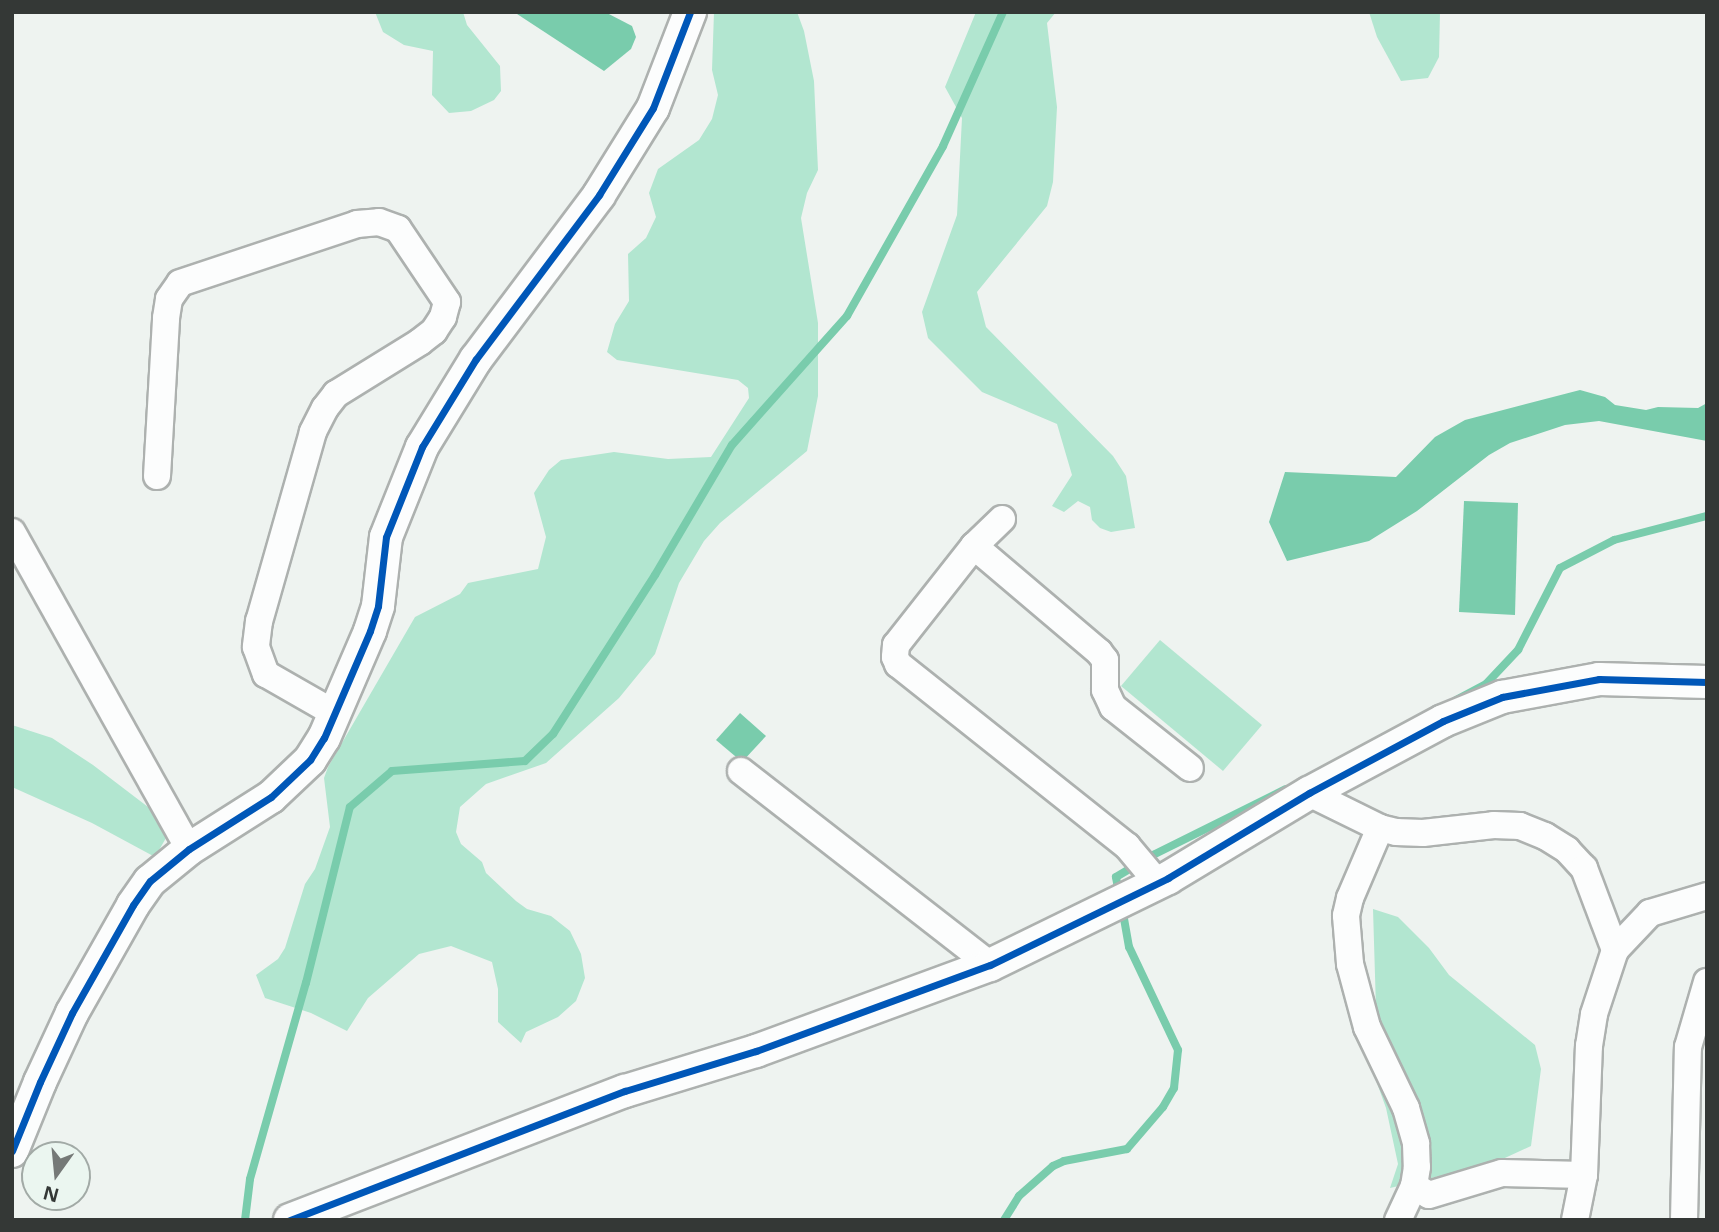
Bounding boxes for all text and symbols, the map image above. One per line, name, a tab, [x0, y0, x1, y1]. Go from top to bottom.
north arrow	[21, 1141, 91, 1211]
text: N	[40, 1180, 62, 1209]

